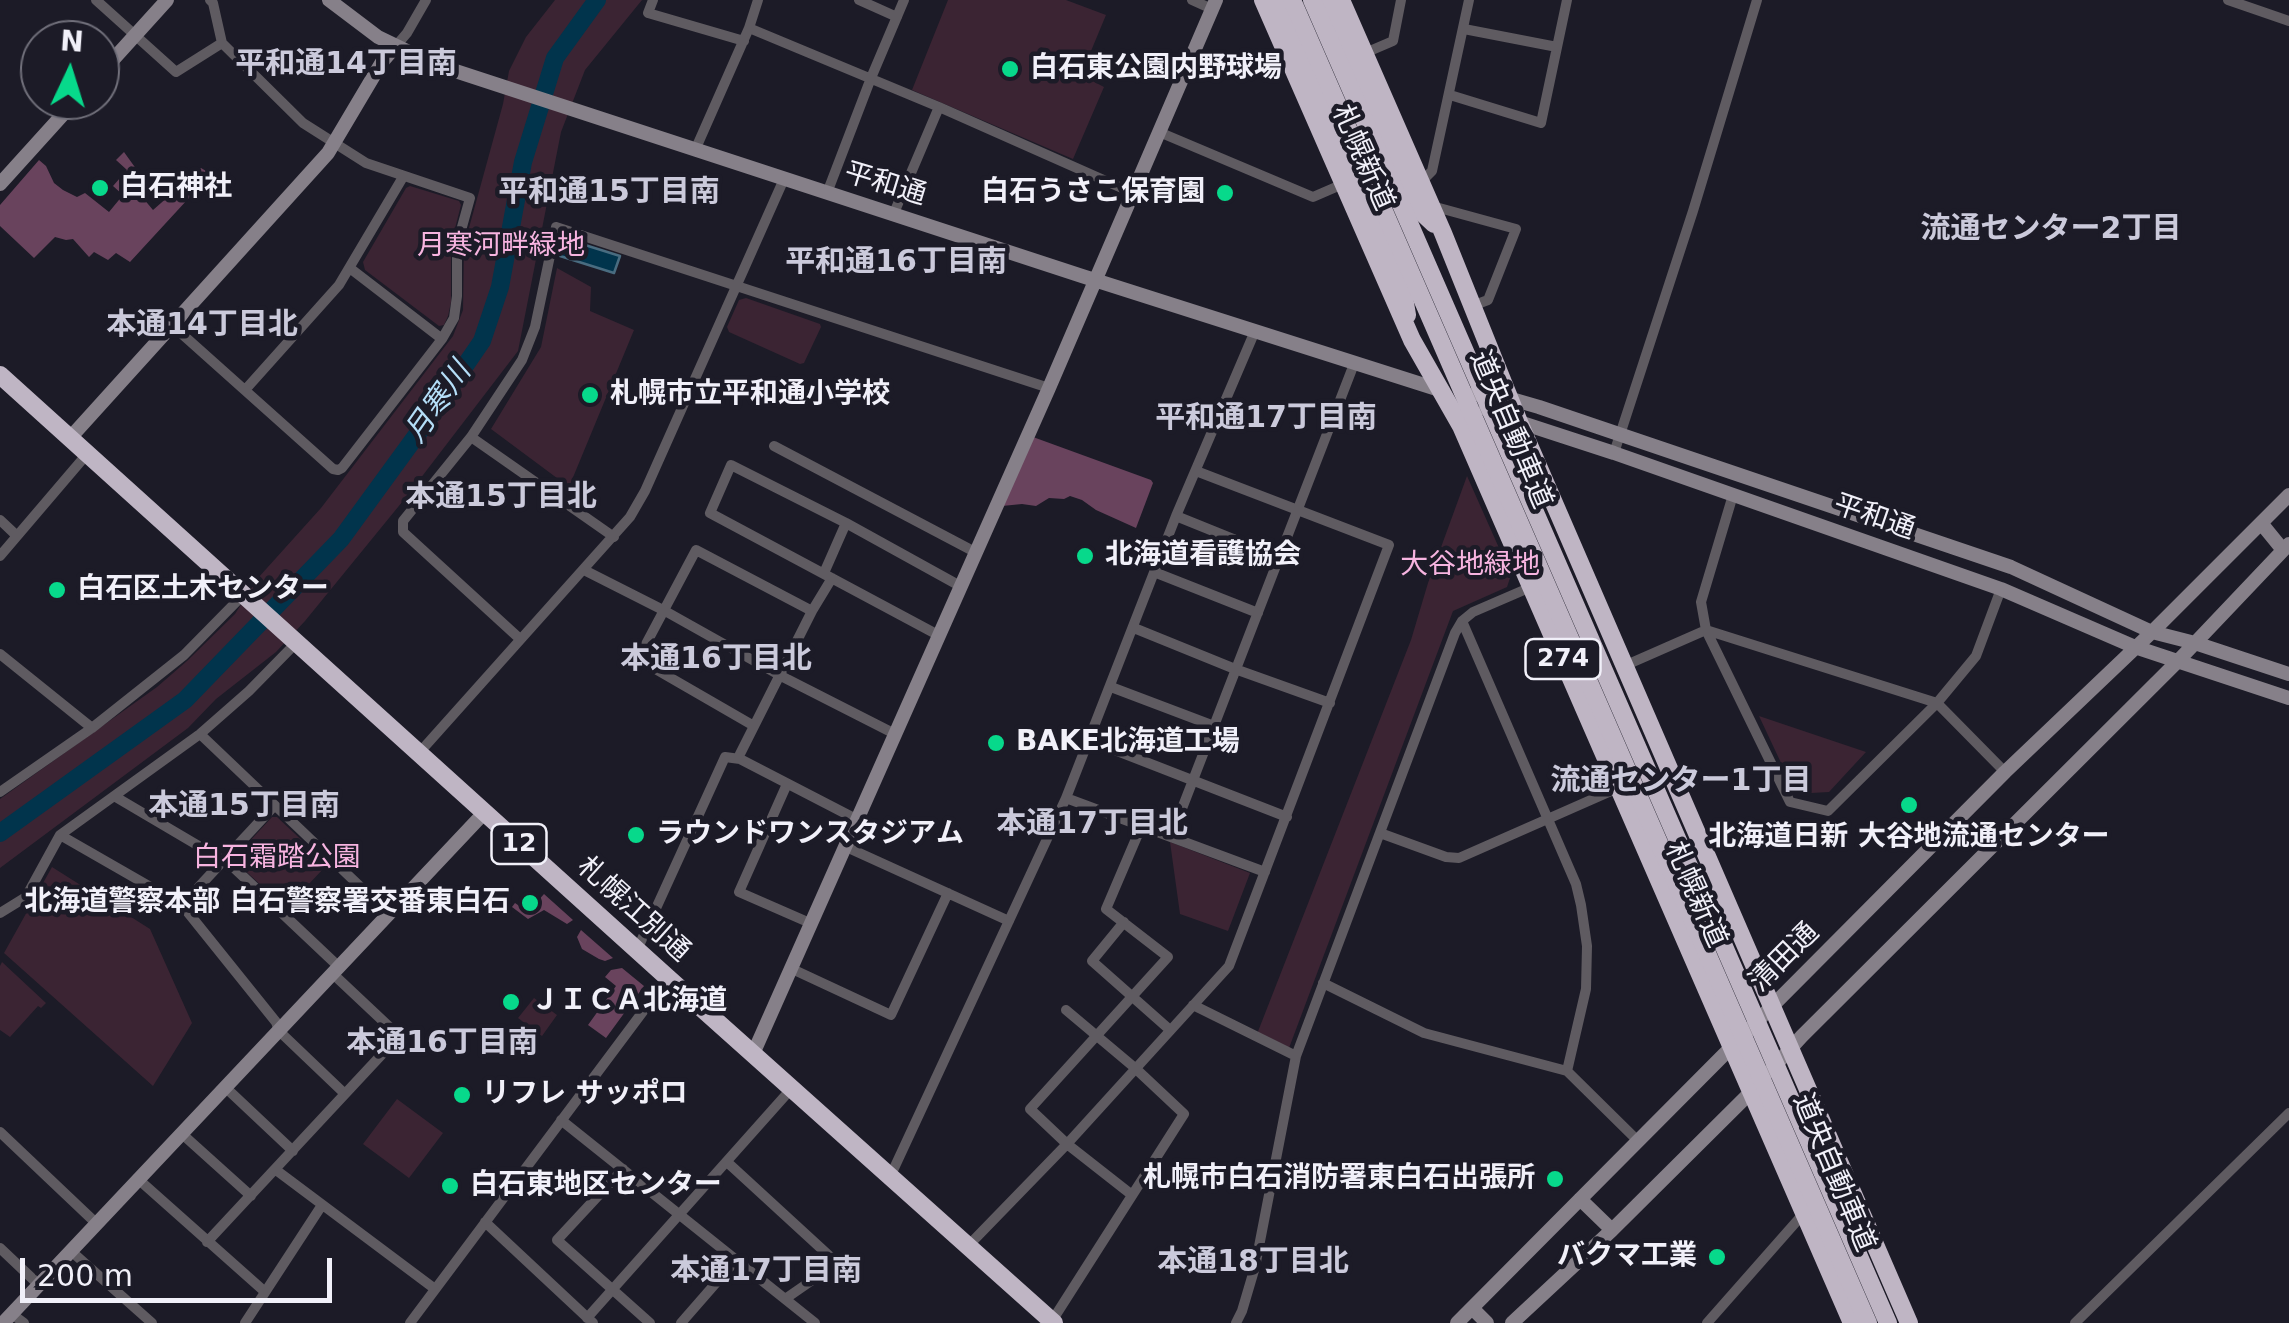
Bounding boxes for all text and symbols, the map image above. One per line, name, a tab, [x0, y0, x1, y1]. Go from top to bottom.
north arrow	[20, 20, 120, 120]
text: N	[59, 24, 85, 59]
district label: 平和通14丁目南	[235, 47, 457, 83]
place label: 白石東公園内野球場	[1030, 52, 1282, 86]
marker: 白石東公園内野球場	[999, 58, 1021, 80]
street label: 札幌新道	[1324, 100, 1400, 216]
street label: 平和通	[840, 157, 930, 213]
place label: 白石神社	[120, 171, 232, 205]
district label: 平和通15丁目南	[498, 175, 720, 211]
place label: 白石うさこ保育園	[981, 176, 1205, 210]
marker: 白石神社	[89, 177, 111, 199]
marker: 白石うさこ保育園	[1214, 182, 1236, 204]
district label: 流通センター2丁目	[1921, 212, 2181, 248]
park label: 月寒河畔緑地	[417, 230, 585, 264]
district label: 平和通16丁目南	[785, 245, 1007, 281]
district label: 本通14丁目北	[106, 308, 298, 344]
street label: 道央自動車道	[1462, 346, 1558, 514]
water label: 月寒川	[398, 356, 480, 450]
place label: 札幌市立平和通小学校	[610, 378, 890, 412]
marker: 札幌市立平和通小学校	[579, 384, 601, 406]
district label: 平和通17丁目南	[1155, 401, 1377, 437]
district label: 本通15丁目北	[405, 480, 597, 516]
street label: 平和通	[1829, 488, 1919, 548]
place label: 北海道看護協会	[1105, 539, 1301, 573]
marker: 北海道看護協会	[1074, 545, 1096, 567]
park label: 大谷地緑地	[1400, 549, 1540, 583]
place label: 白石区土木センター	[77, 573, 329, 607]
marker: 白石区土木センター	[46, 579, 68, 601]
road number: 274	[1526, 639, 1600, 679]
district label: 本通16丁目北	[620, 642, 812, 678]
place label: BAKE北海道工場	[1016, 726, 1240, 760]
marker: BAKE北海道工場	[985, 732, 1007, 754]
district label: 流通センター1丁目	[1551, 764, 1811, 800]
district label: 本通15丁目南	[148, 789, 340, 825]
marker: 北海道日新 大谷地流通センター	[1898, 794, 1920, 816]
district label: 本通17丁目北	[996, 807, 1188, 843]
place label: ラウンドワンスタジアム	[656, 818, 964, 852]
place label: 北海道日新 大谷地流通センター	[1708, 821, 2110, 855]
road number: 12	[492, 824, 546, 864]
marker: ラウンドワンスタジアム	[625, 824, 647, 846]
street label: 札幌新道	[1657, 837, 1733, 953]
park label: 白石霜踏公園	[193, 842, 361, 876]
street label: 札幌江別通	[570, 851, 696, 969]
place label: 北海道警察本部 白石警察署交番東白石	[24, 886, 510, 920]
marker: 北海道警察本部 白石警察署交番東白石	[519, 892, 541, 914]
street label: 清田通	[1743, 916, 1827, 1000]
place label: ＪＩＣＡ北海道	[531, 985, 727, 1019]
marker: ＪＩＣＡ北海道	[500, 991, 522, 1013]
district label: 本通16丁目南	[346, 1026, 538, 1062]
place label: リフレ サッポロ	[482, 1078, 688, 1112]
marker: リフレ サッポロ	[451, 1084, 473, 1106]
street label: 道央自動車道	[1785, 1089, 1881, 1257]
place label: 札幌市白石消防署東白石出張所	[1143, 1162, 1535, 1196]
marker: 札幌市白石消防署東白石出張所	[1544, 1168, 1566, 1190]
place label: 白石東地区センター	[470, 1169, 722, 1203]
marker: 白石東地区センター	[439, 1175, 461, 1197]
scale bar	[25, 1238, 338, 1300]
place label: バクマ工業	[1557, 1240, 1697, 1274]
district label: 本通18丁目北	[1157, 1245, 1349, 1281]
marker: バクマ工業	[1706, 1246, 1728, 1268]
district label: 本通17丁目南	[670, 1254, 862, 1290]
text: 200 m	[37, 1258, 133, 1293]

